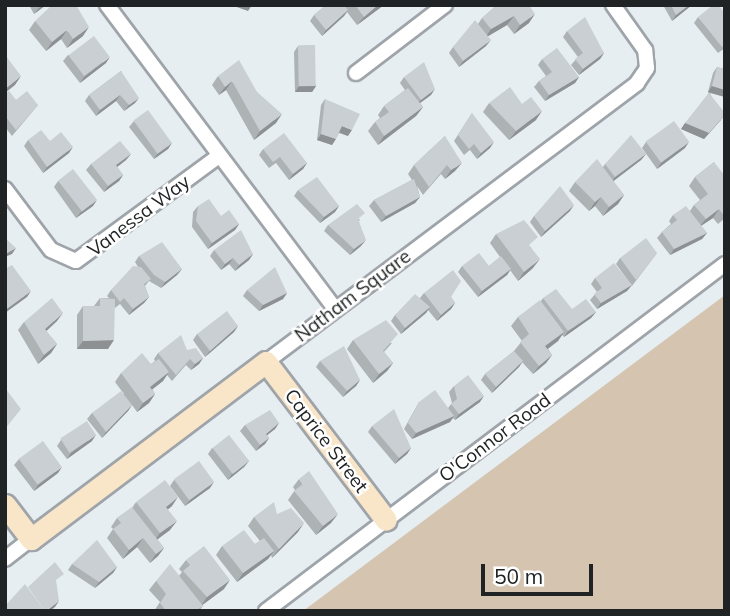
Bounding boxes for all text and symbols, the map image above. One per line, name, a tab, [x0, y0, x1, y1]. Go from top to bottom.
street label: Vanessa Way	[84, 170, 194, 262]
street label: Natham Square	[291, 245, 415, 347]
street label: Caprice Street	[280, 385, 372, 497]
street label: O'Connor Road	[435, 389, 555, 487]
scale bar	[485, 550, 597, 594]
text: 50 m	[494, 563, 543, 589]

